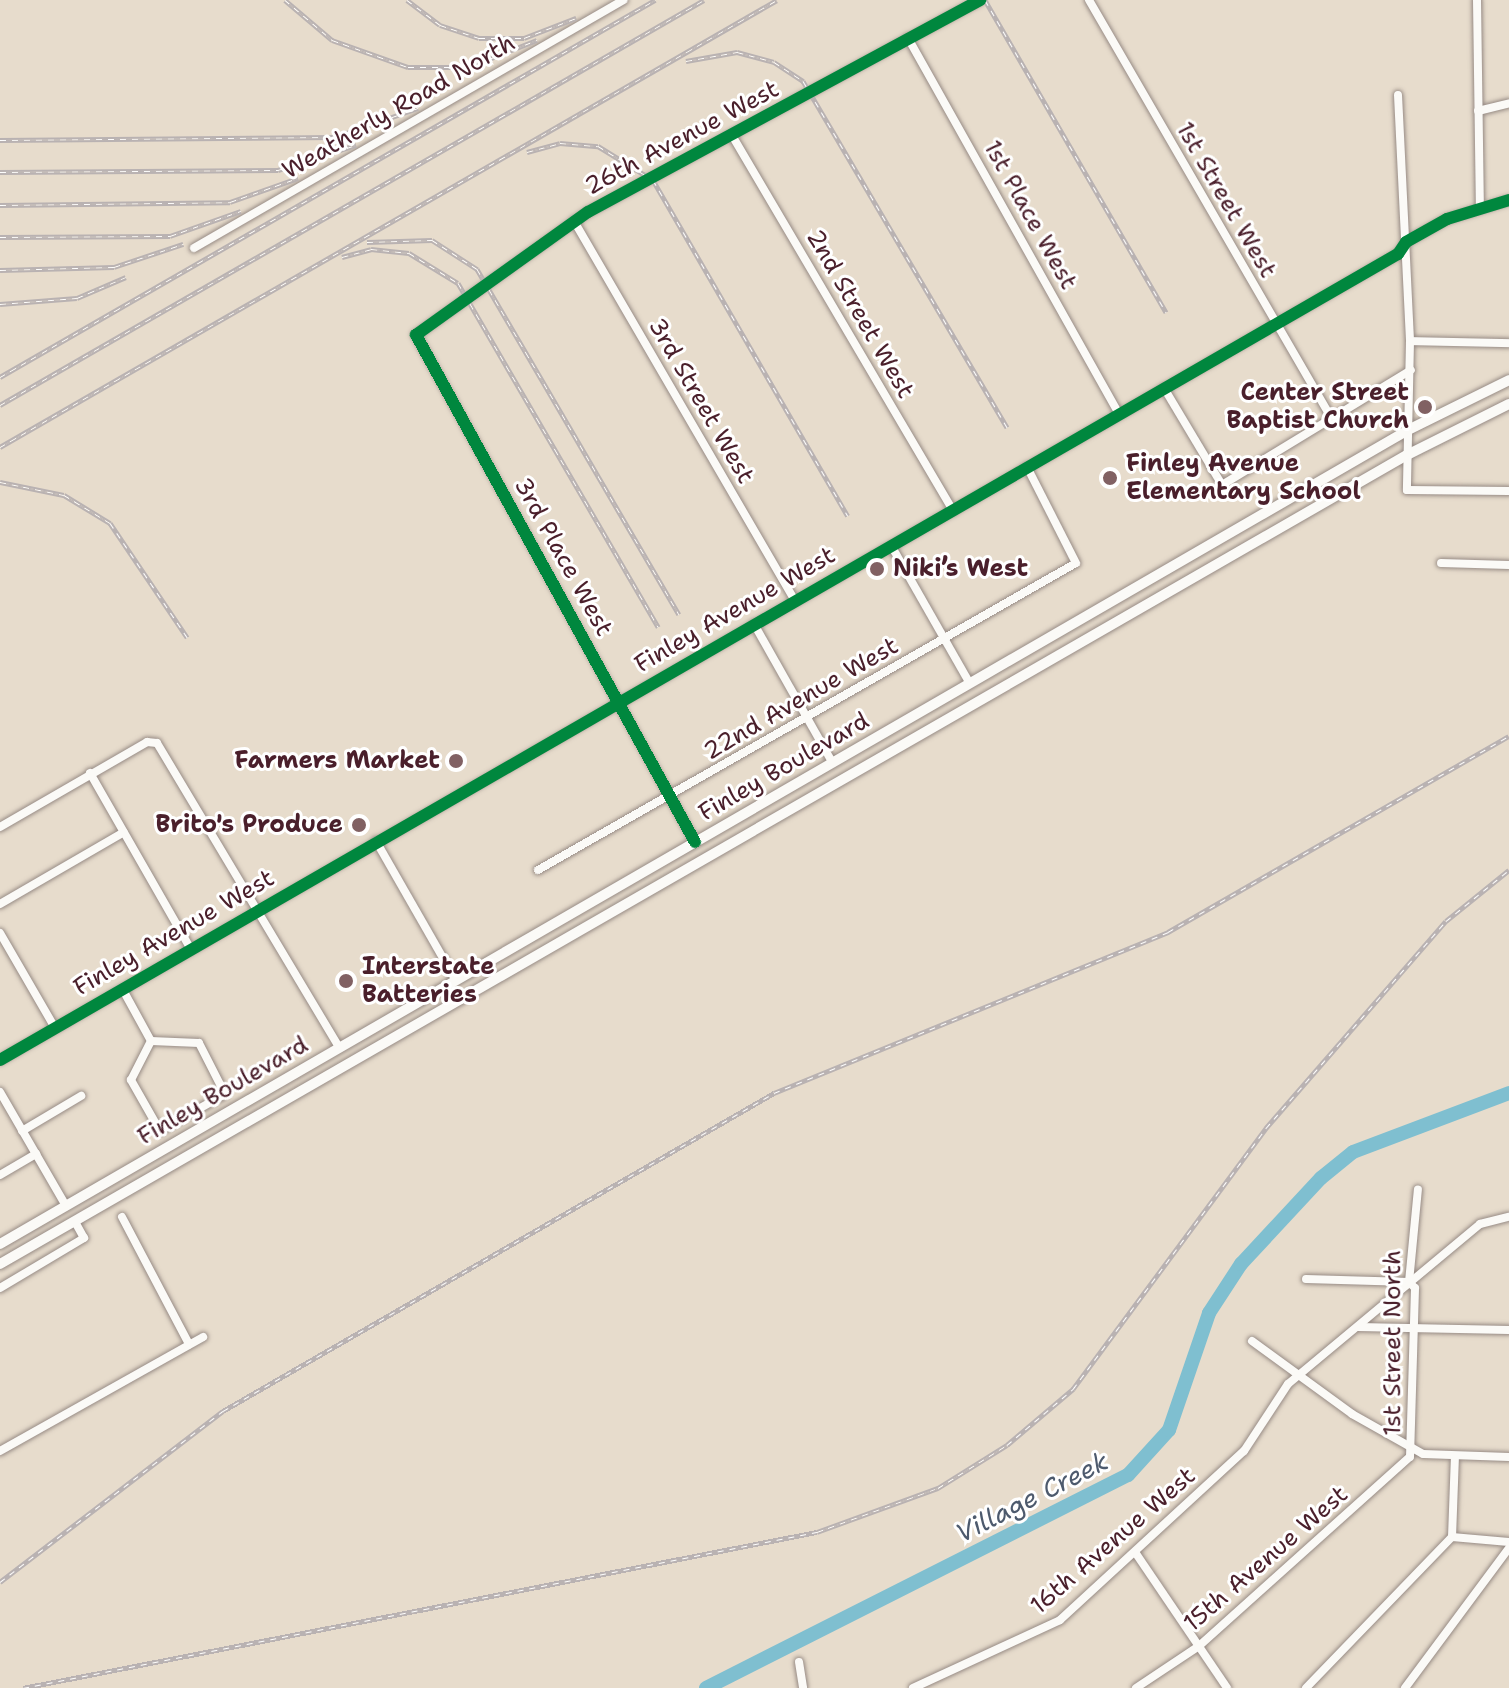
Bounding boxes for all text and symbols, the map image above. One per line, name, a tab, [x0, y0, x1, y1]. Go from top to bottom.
street label: Weatherly Road North	[278, 29, 520, 185]
street label: 26th Avenue West	[580, 75, 784, 201]
street label: 1st Street West	[1170, 117, 1282, 283]
street label: 1st Place West	[977, 135, 1083, 295]
street label: 2nd Street West	[800, 225, 920, 403]
street label: 3rd Street West	[642, 313, 760, 489]
place label: Center Street Baptist Church	[1227, 379, 1409, 435]
marker: Center Street Baptist Church	[1416, 398, 1434, 416]
place label: Finley Avenue Elementary School	[1126, 450, 1361, 506]
marker: Finley Avenue Elementary School	[1101, 469, 1119, 487]
street label: 3rd Place West	[508, 473, 618, 641]
street label: Finley Avenue West	[630, 541, 840, 679]
place label: Niki’s West	[893, 555, 1028, 583]
marker: Niki’s West	[868, 560, 886, 578]
street label: 22nd Avenue West	[699, 632, 903, 766]
street label: Finley Boulevard	[694, 707, 874, 827]
place label: Farmers Market	[235, 747, 440, 775]
marker: Farmers Market	[447, 752, 465, 770]
place label: Brito's Produce	[155, 811, 343, 839]
marker: Brito's Produce	[350, 816, 368, 834]
street label: Finley Avenue West	[69, 864, 279, 1002]
place label: Interstate Batteries	[362, 953, 495, 1009]
marker: Interstate Batteries	[337, 972, 355, 990]
street label: Finley Boulevard	[133, 1031, 313, 1151]
street label: 1st Street North	[1379, 1250, 1407, 1436]
water label: Village Creek	[950, 1445, 1114, 1549]
street label: 16th Avenue West	[1025, 1462, 1201, 1620]
street label: 15th Avenue West	[1178, 1480, 1354, 1638]

